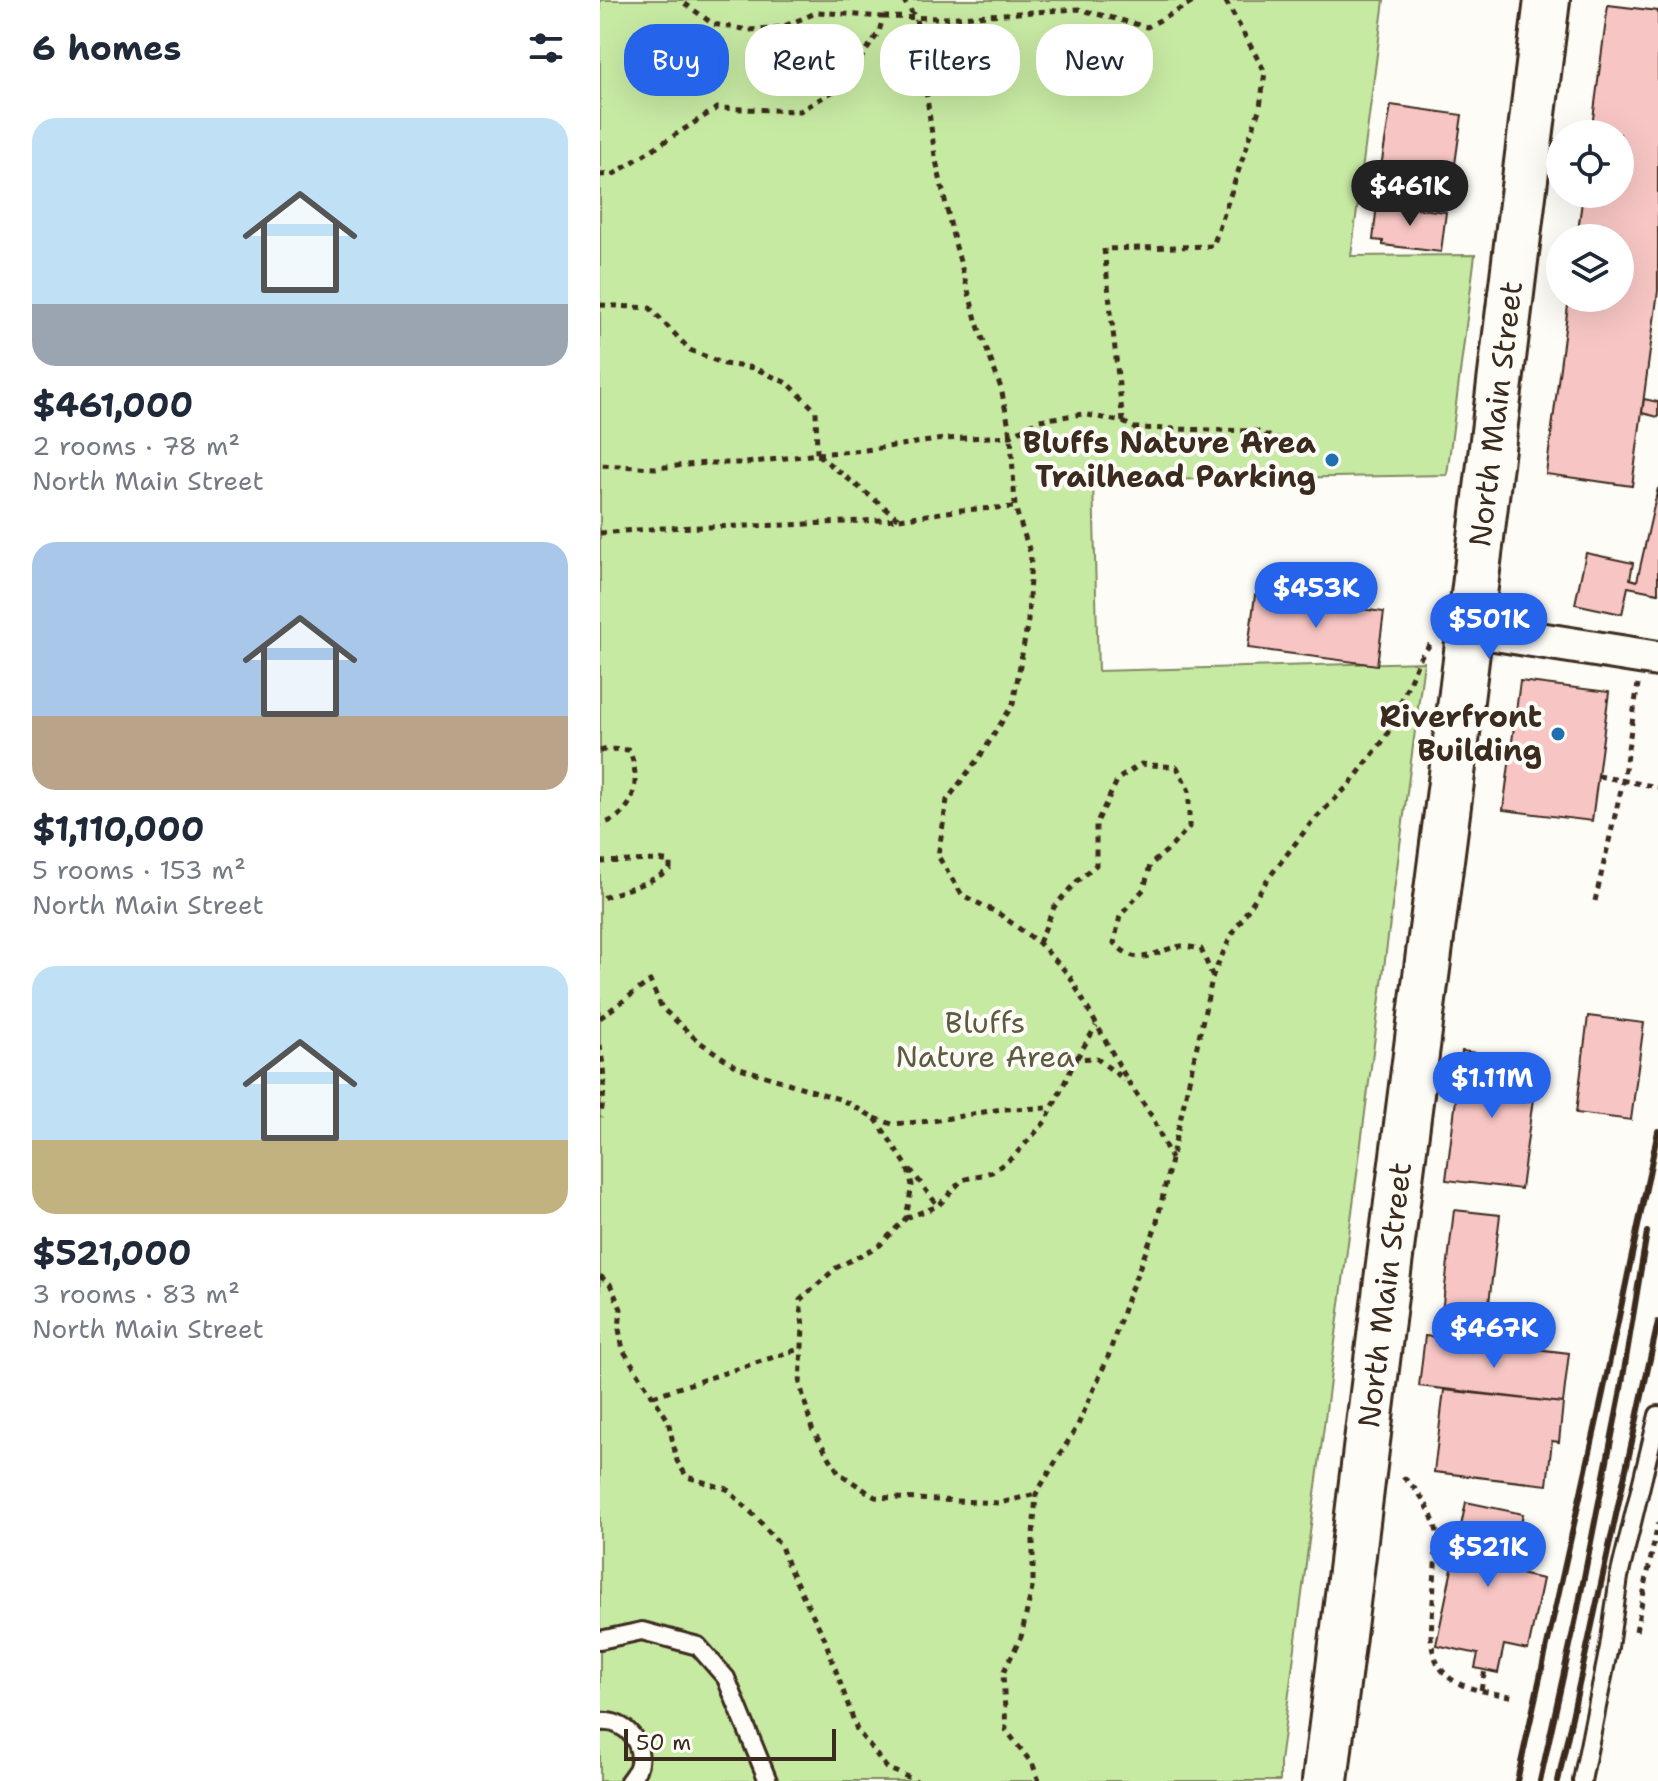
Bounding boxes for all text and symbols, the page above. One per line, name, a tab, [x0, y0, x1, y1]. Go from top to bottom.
chip: Buy	[624, 24, 729, 96]
chip: Rent	[745, 24, 864, 96]
chip: Filters	[880, 24, 1020, 96]
chip: New	[1036, 24, 1153, 96]
text: 6 homes	[32, 25, 181, 71]
icon: filters	[524, 26, 568, 70]
map controls	[1546, 120, 1634, 312]
button: locate	[1546, 120, 1634, 208]
pin: $461K	[1354, 160, 1466, 228]
text: $461K	[1369, 168, 1451, 203]
icon: home	[228, 170, 372, 314]
button: layers	[1546, 224, 1634, 312]
street label: North Main Street	[1459, 279, 1532, 549]
text: $461,000	[32, 382, 193, 428]
place label: Bluffs Nature Area Trailhead Parking	[1023, 422, 1317, 497]
text: 2 rooms · 78 m²	[32, 428, 240, 463]
marker: Bluffs Nature Area Trailhead Parking	[1323, 451, 1341, 469]
text: North Main Street	[32, 463, 264, 498]
pin: $453K	[1260, 562, 1372, 630]
text: $453K	[1273, 570, 1359, 605]
pin: $501K	[1433, 593, 1545, 661]
icon: home	[228, 594, 372, 738]
text: $501K	[1448, 601, 1530, 636]
place label: Riverfront Building	[1379, 696, 1542, 771]
marker: Riverfront Building	[1549, 725, 1567, 743]
text: $1,110,000	[32, 806, 205, 852]
text: 5 rooms · 153 m²	[32, 852, 246, 887]
text: North Main Street	[32, 887, 264, 922]
park label: Bluffs Nature Area	[895, 1002, 1075, 1077]
icon: home	[228, 1018, 372, 1162]
pin: $1.11M	[1427, 1052, 1557, 1120]
text: $1.11M	[1451, 1060, 1533, 1095]
street label: North Main Street	[1348, 1160, 1421, 1430]
text: $521,000	[32, 1230, 192, 1276]
text: 3 rooms · 83 m²	[32, 1276, 240, 1311]
pin: $467K	[1438, 1302, 1550, 1370]
text: $467K	[1450, 1310, 1538, 1345]
text: North Main Street	[32, 1311, 264, 1346]
pin: $521K	[1432, 1521, 1544, 1589]
text: $521K	[1448, 1529, 1528, 1564]
scale bar	[624, 1725, 836, 1761]
text: 50 m	[636, 1728, 691, 1757]

